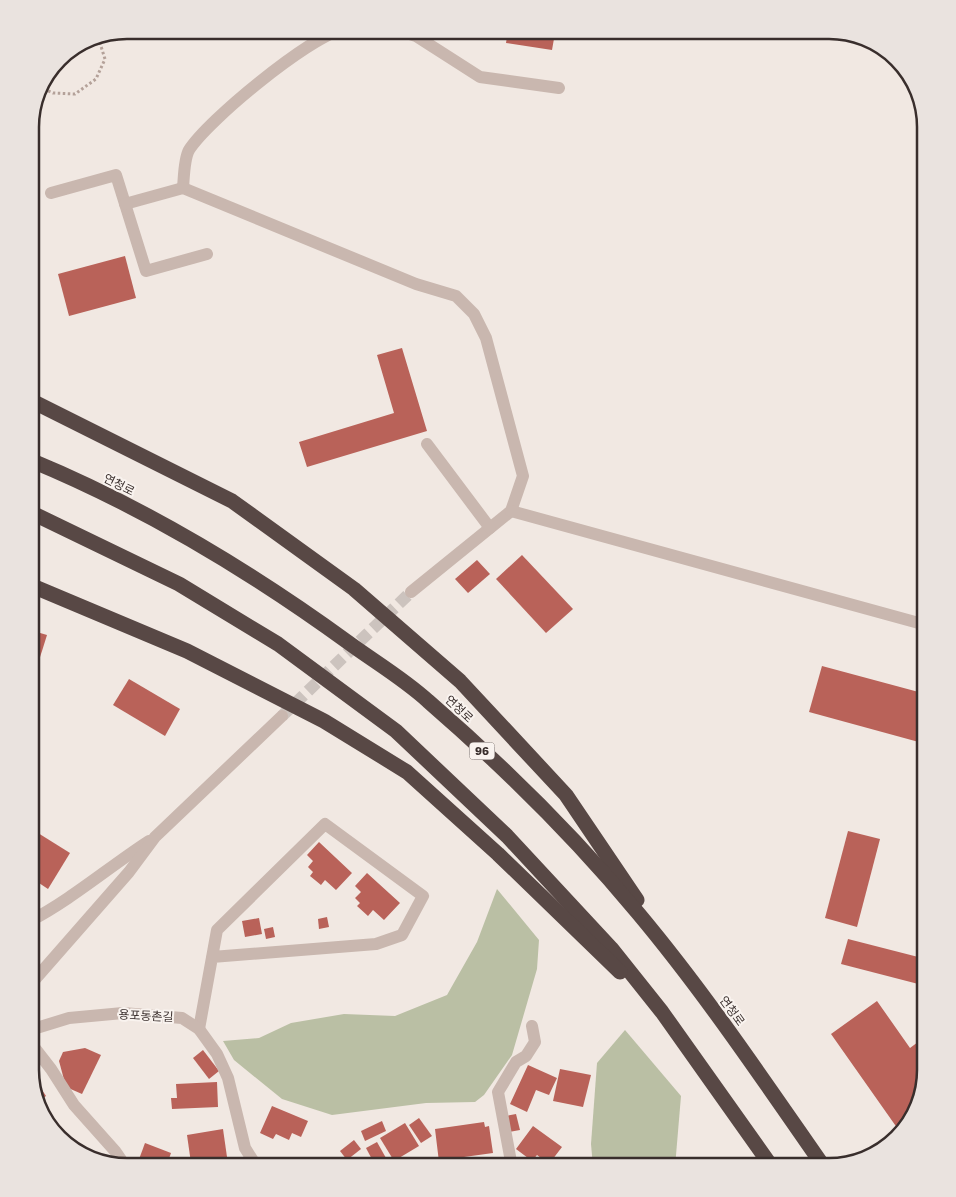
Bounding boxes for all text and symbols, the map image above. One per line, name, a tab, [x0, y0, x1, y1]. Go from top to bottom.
street label: 연청로	[101, 470, 137, 499]
street label: 연청로	[442, 692, 477, 725]
road number: 96	[470, 742, 494, 759]
street label: 연청로	[717, 993, 748, 1029]
street label: 용포동촌길	[118, 1007, 174, 1024]

